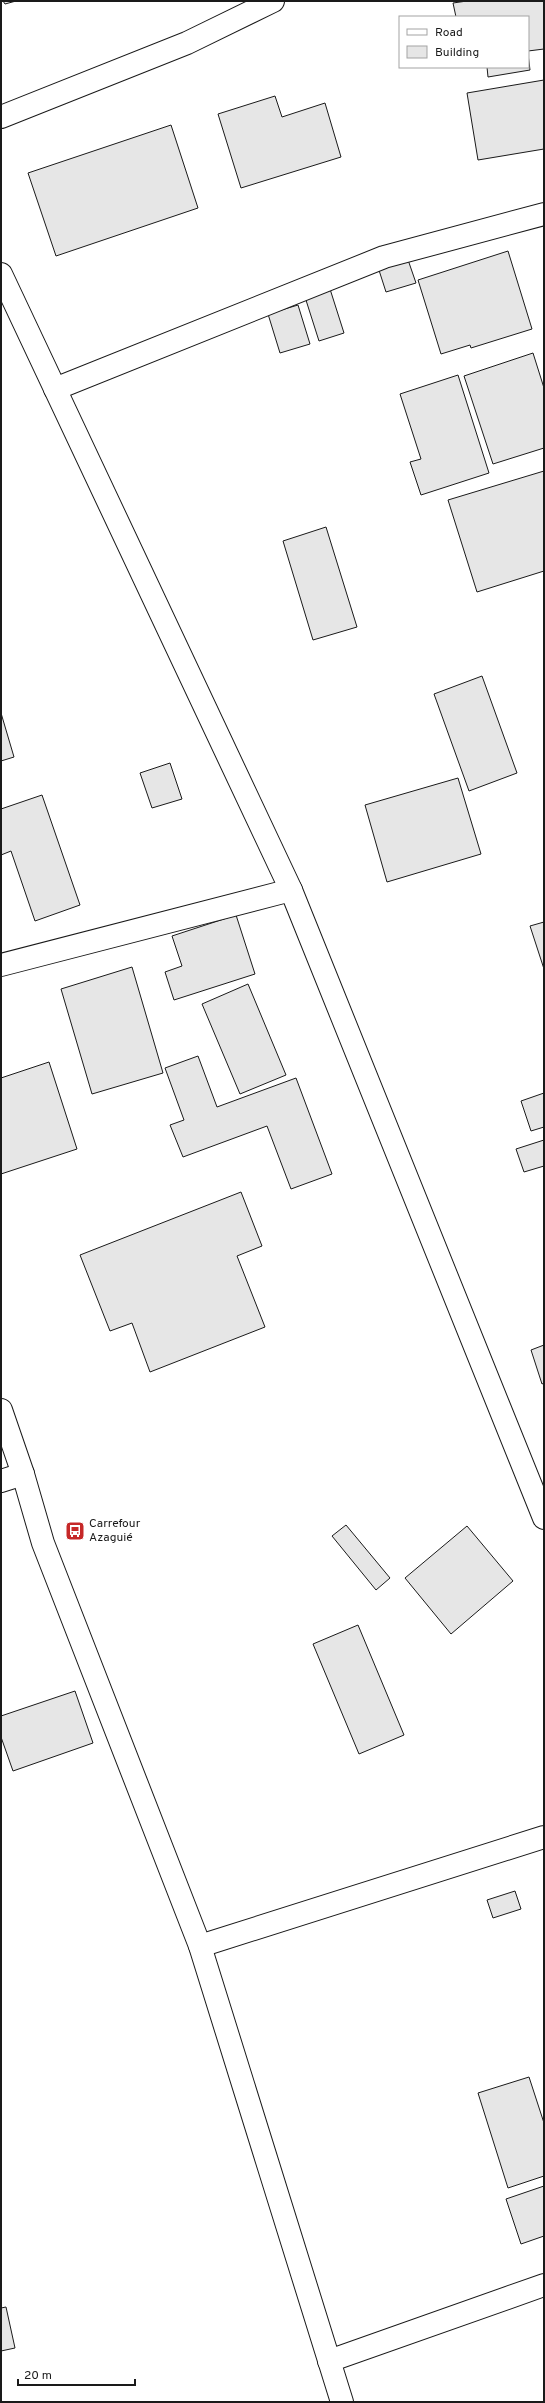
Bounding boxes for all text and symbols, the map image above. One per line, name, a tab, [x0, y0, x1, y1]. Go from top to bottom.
legend	[399, 16, 529, 68]
text: Road	[435, 25, 463, 41]
text: Building	[435, 45, 479, 61]
place label: Carrefour Azaguié	[89, 1516, 141, 1546]
bus stop icon: Carrefour Azaguié	[64, 1520, 86, 1542]
scale bar	[18, 2361, 135, 2387]
text: 20 m	[24, 2368, 52, 2384]

